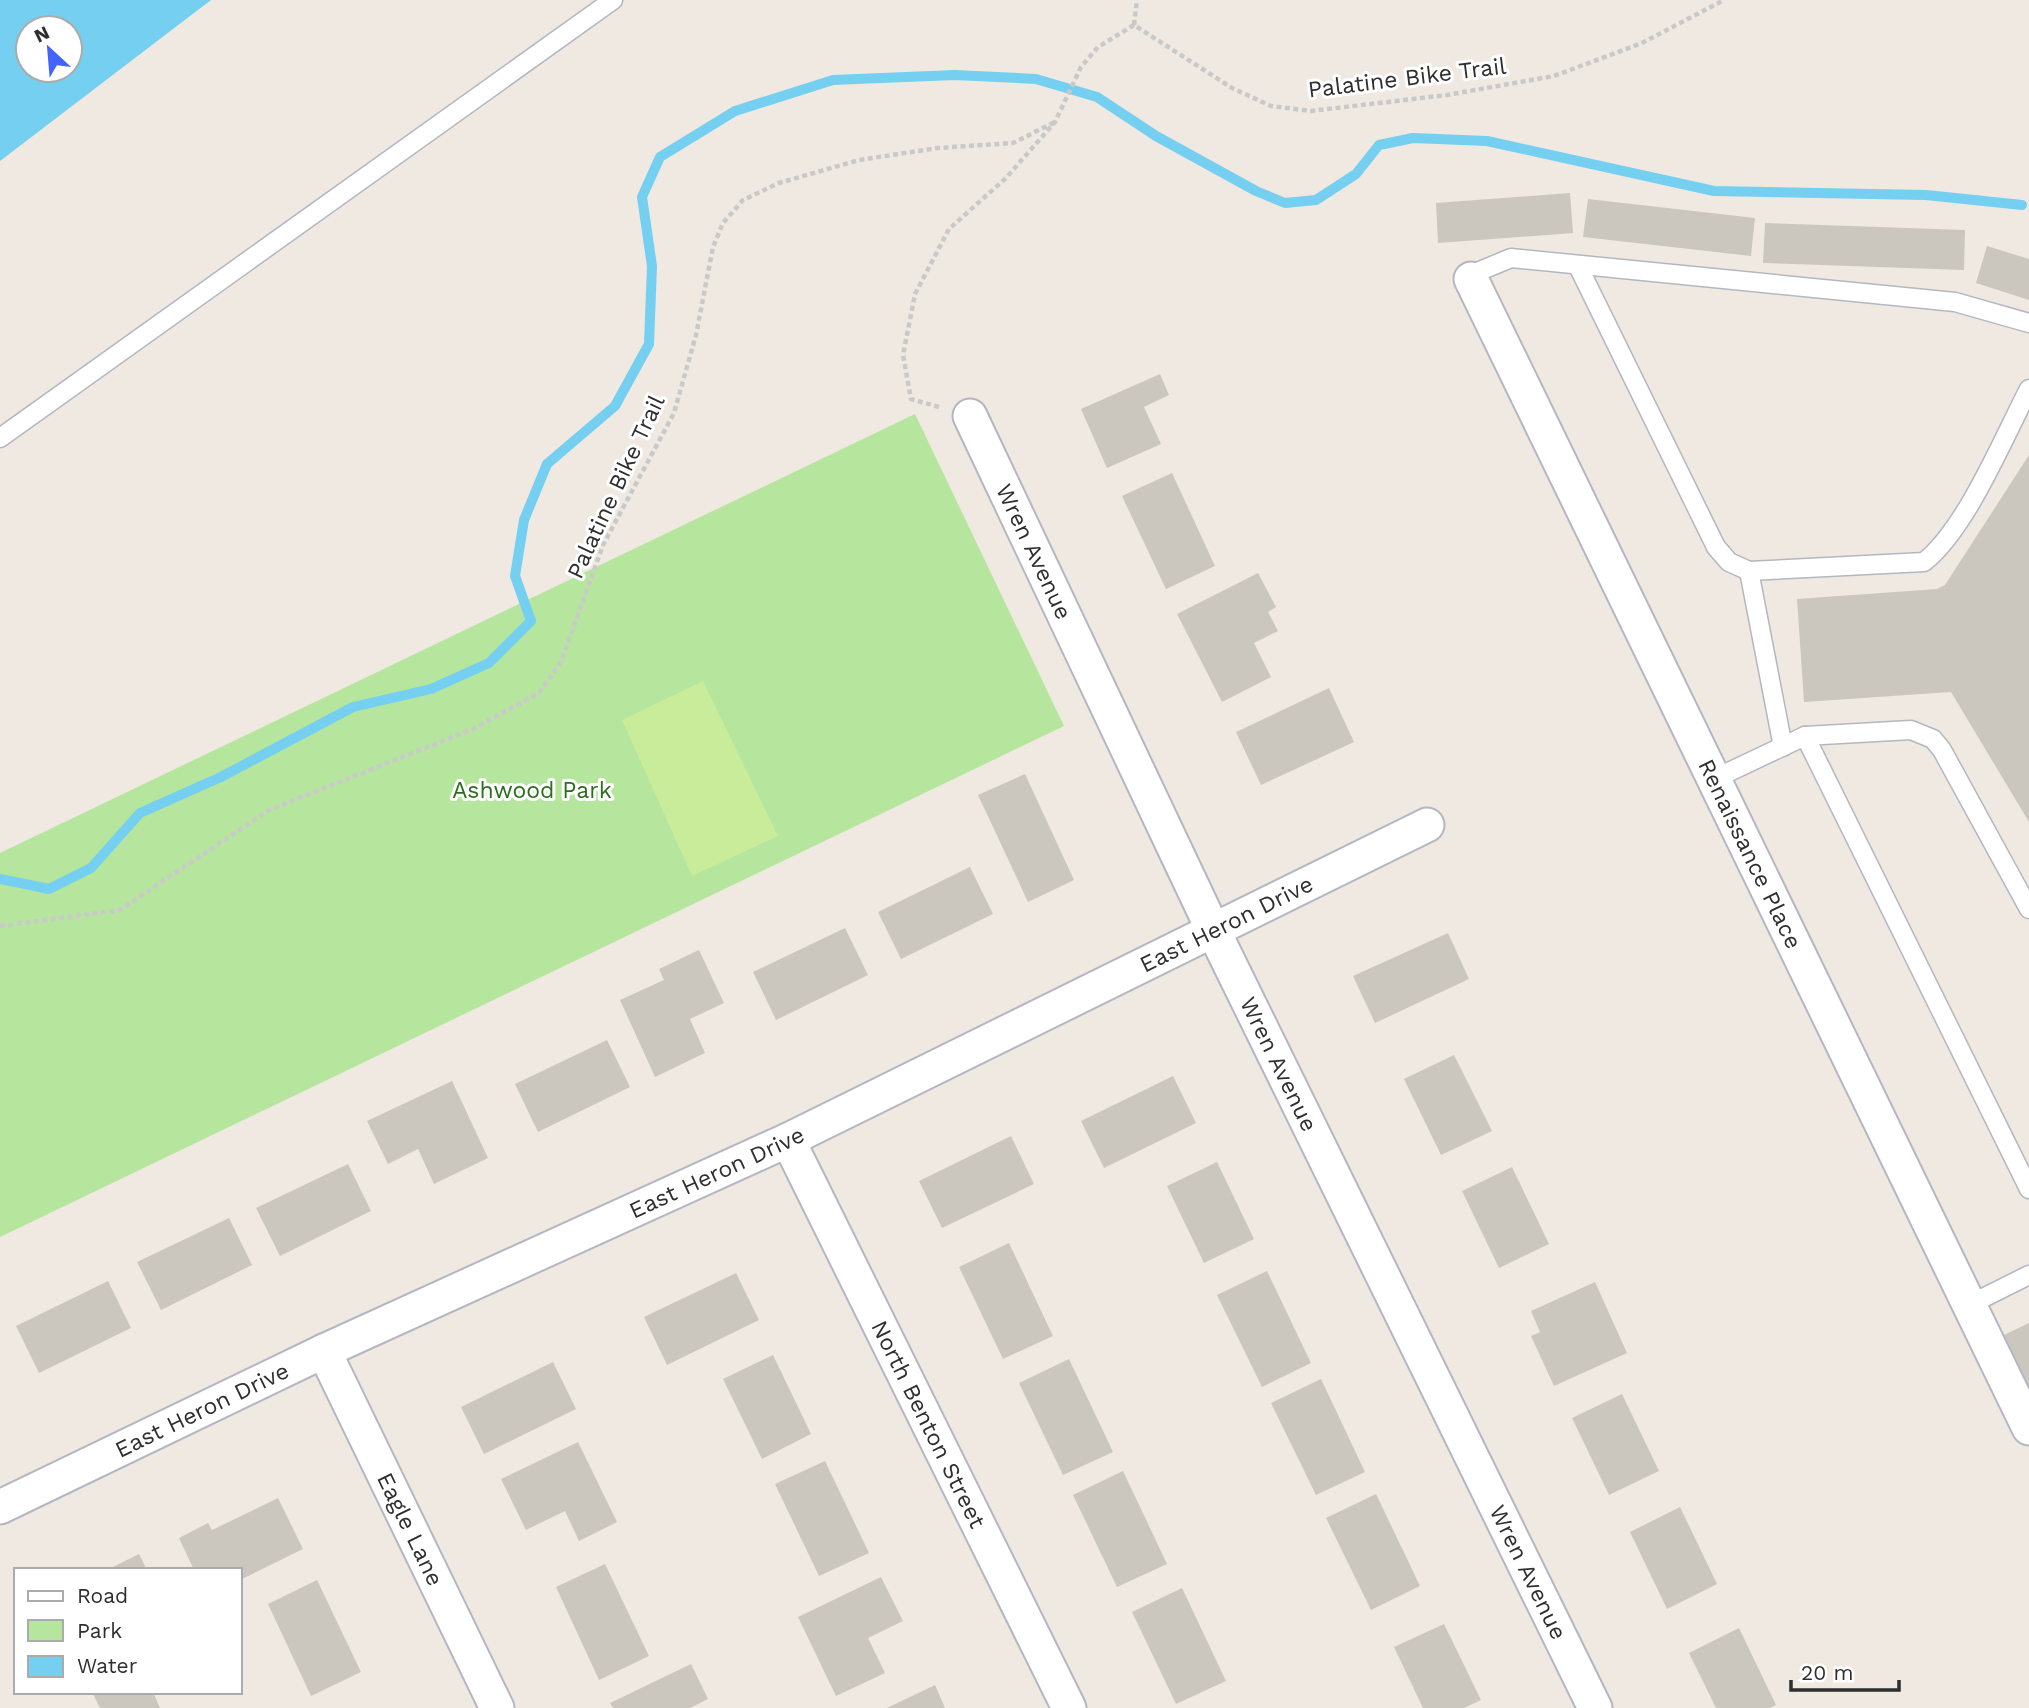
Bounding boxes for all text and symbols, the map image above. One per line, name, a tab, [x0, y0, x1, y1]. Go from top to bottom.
north arrow	[14, 14, 84, 84]
text: N	[30, 21, 53, 48]
street label: Palatine Bike Trail	[1306, 52, 1508, 104]
street label: Palatine Bike Trail	[562, 391, 670, 583]
street label: Wren Avenue	[991, 480, 1078, 624]
street label: Renaissance Place	[1693, 755, 1808, 953]
park label: Ashwood Park	[452, 777, 612, 804]
street label: East Heron Drive	[1135, 870, 1317, 978]
street label: Wren Avenue	[1234, 992, 1323, 1136]
street label: East Heron Drive	[625, 1121, 809, 1224]
street label: North Benton Street	[866, 1316, 991, 1533]
street label: East Heron Drive	[111, 1357, 293, 1463]
street label: Eagle Lane	[371, 1468, 449, 1590]
street label: Wren Avenue	[1484, 1501, 1573, 1644]
legend	[14, 1568, 242, 1694]
text: Road	[77, 1583, 128, 1608]
text: Park	[77, 1618, 122, 1643]
scale bar	[1791, 1648, 1899, 1692]
text: Water	[77, 1653, 138, 1678]
text: 20 m	[1801, 1660, 1853, 1685]

